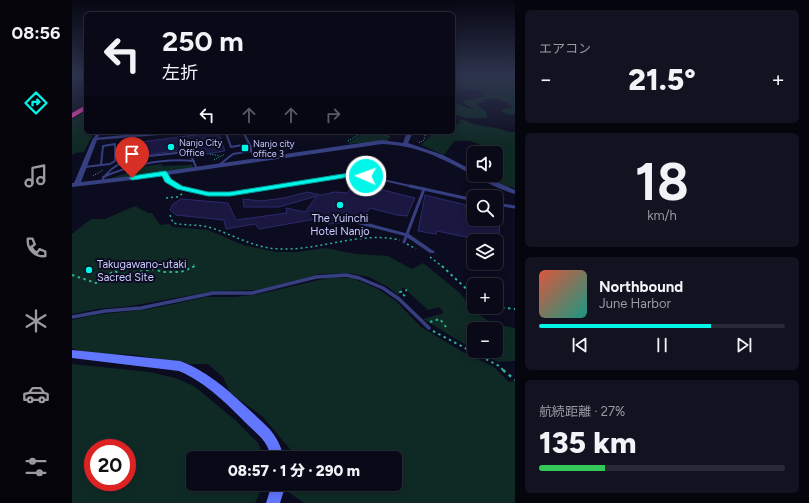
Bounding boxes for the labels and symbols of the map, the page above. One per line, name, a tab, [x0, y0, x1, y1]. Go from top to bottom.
pin	[115, 137, 149, 178]
place label: Nanjo City Office	[179, 137, 222, 158]
place label: Nanjo city office 3	[253, 138, 295, 159]
marker: Nanjo City Office	[166, 142, 176, 152]
marker: Nanjo city office 3	[240, 143, 250, 153]
position arrow	[345, 155, 387, 197]
marker: The Yuinchi Hotel Nanjo	[335, 200, 345, 210]
place label: The Yuinchi Hotel Nanjo	[310, 212, 370, 238]
place label: Takugawano-utaki Sacred Site	[97, 258, 186, 284]
marker: Takugawano-utaki Sacred Site	[84, 265, 94, 275]
speed limit sign: 20	[84, 439, 136, 491]

